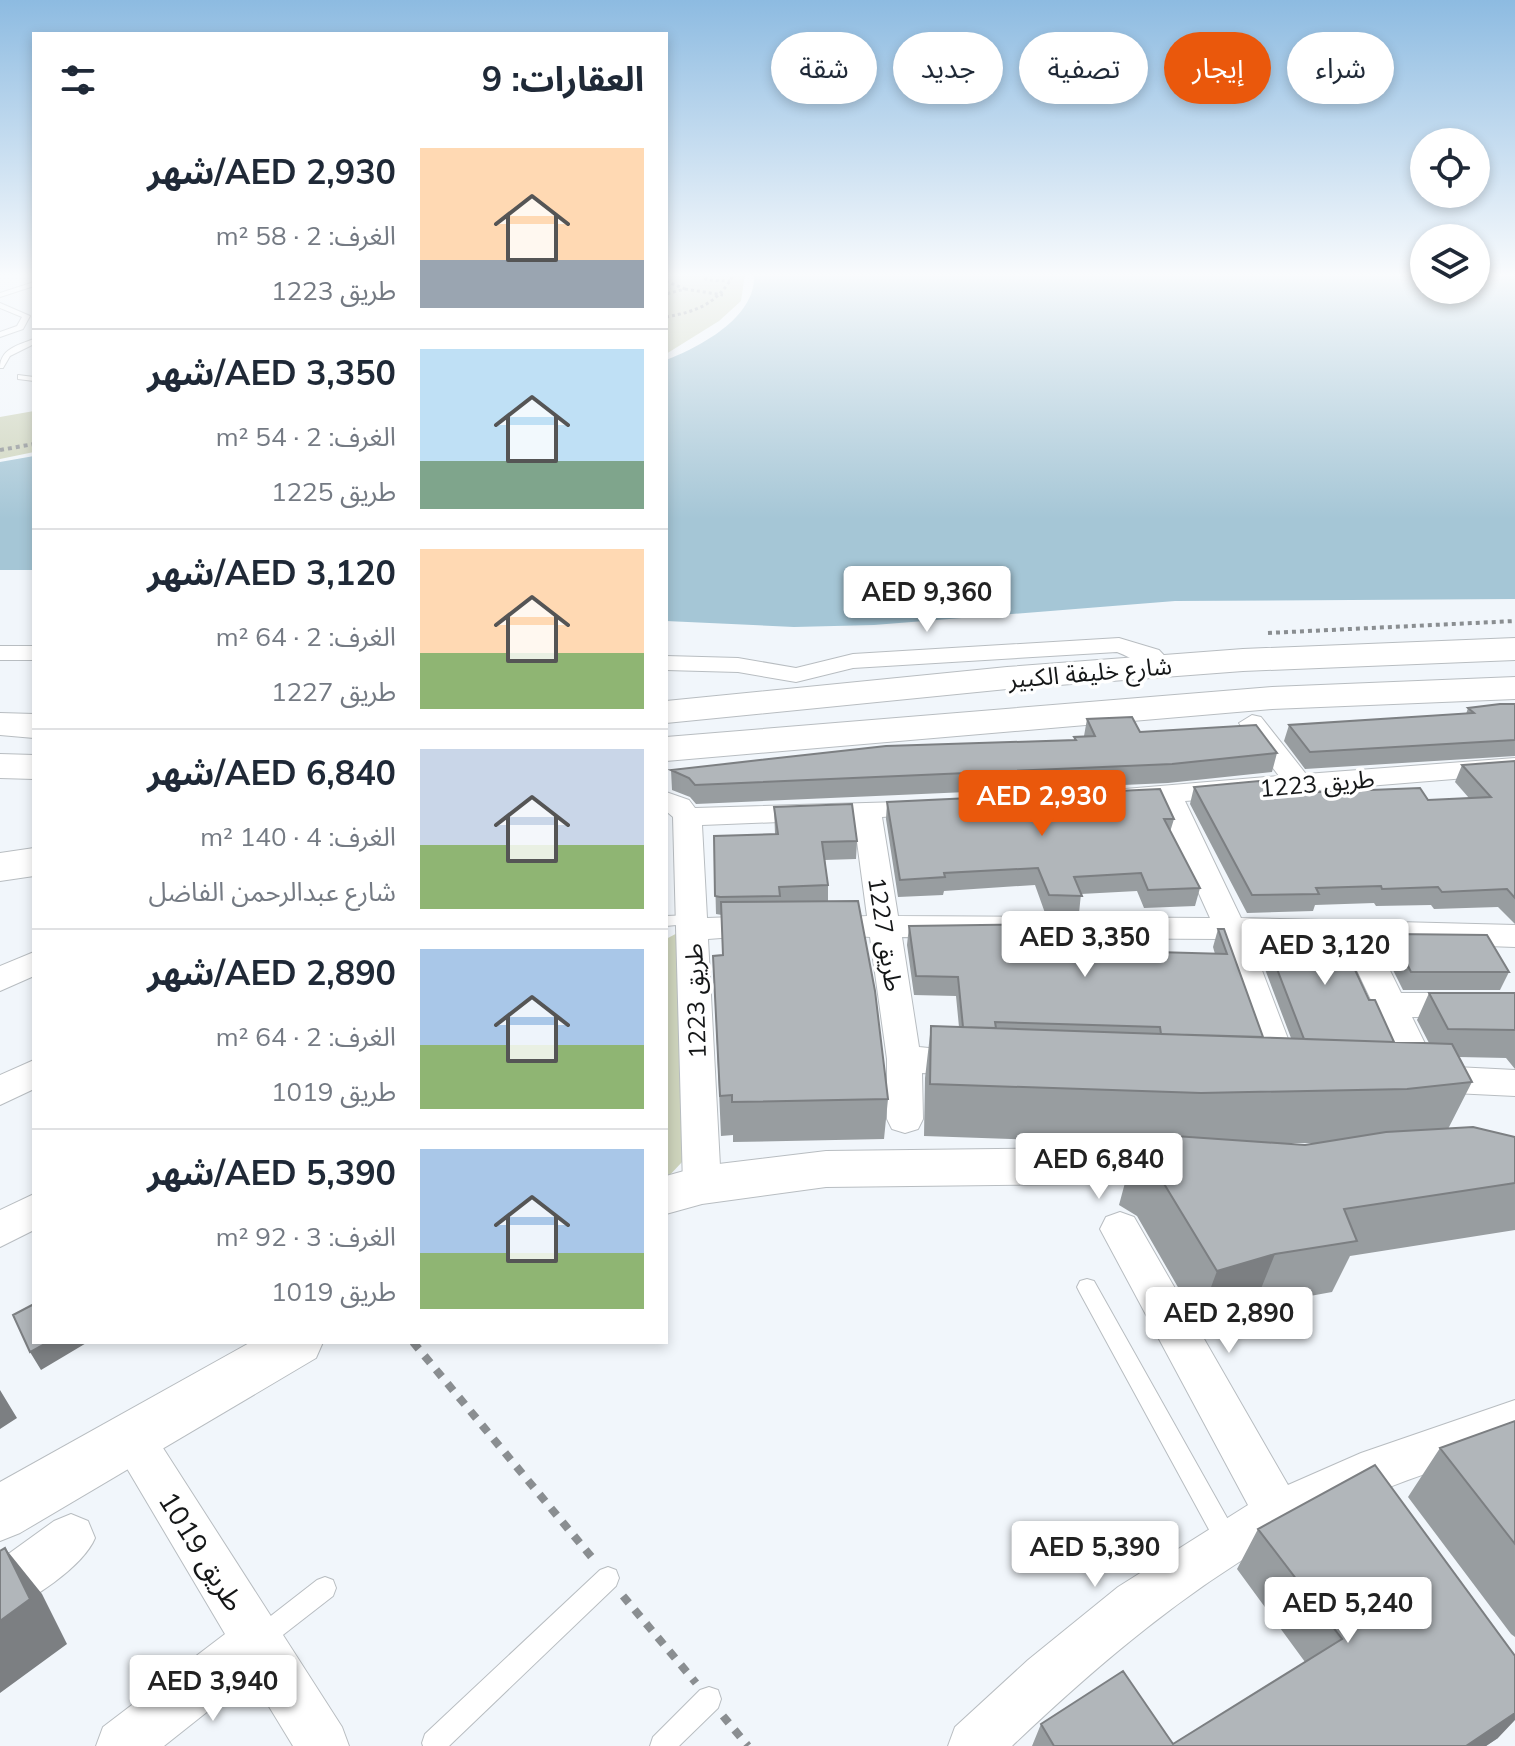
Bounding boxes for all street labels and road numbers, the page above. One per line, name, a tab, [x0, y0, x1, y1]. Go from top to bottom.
street label: شارع خليفة الكبير	[1006, 650, 1173, 697]
street label: طريق 1223	[1258, 763, 1376, 804]
street label: طريق 1227	[861, 875, 910, 994]
street label: طريق 1223	[678, 943, 713, 1059]
street label: طريق 1019	[151, 1485, 253, 1618]

